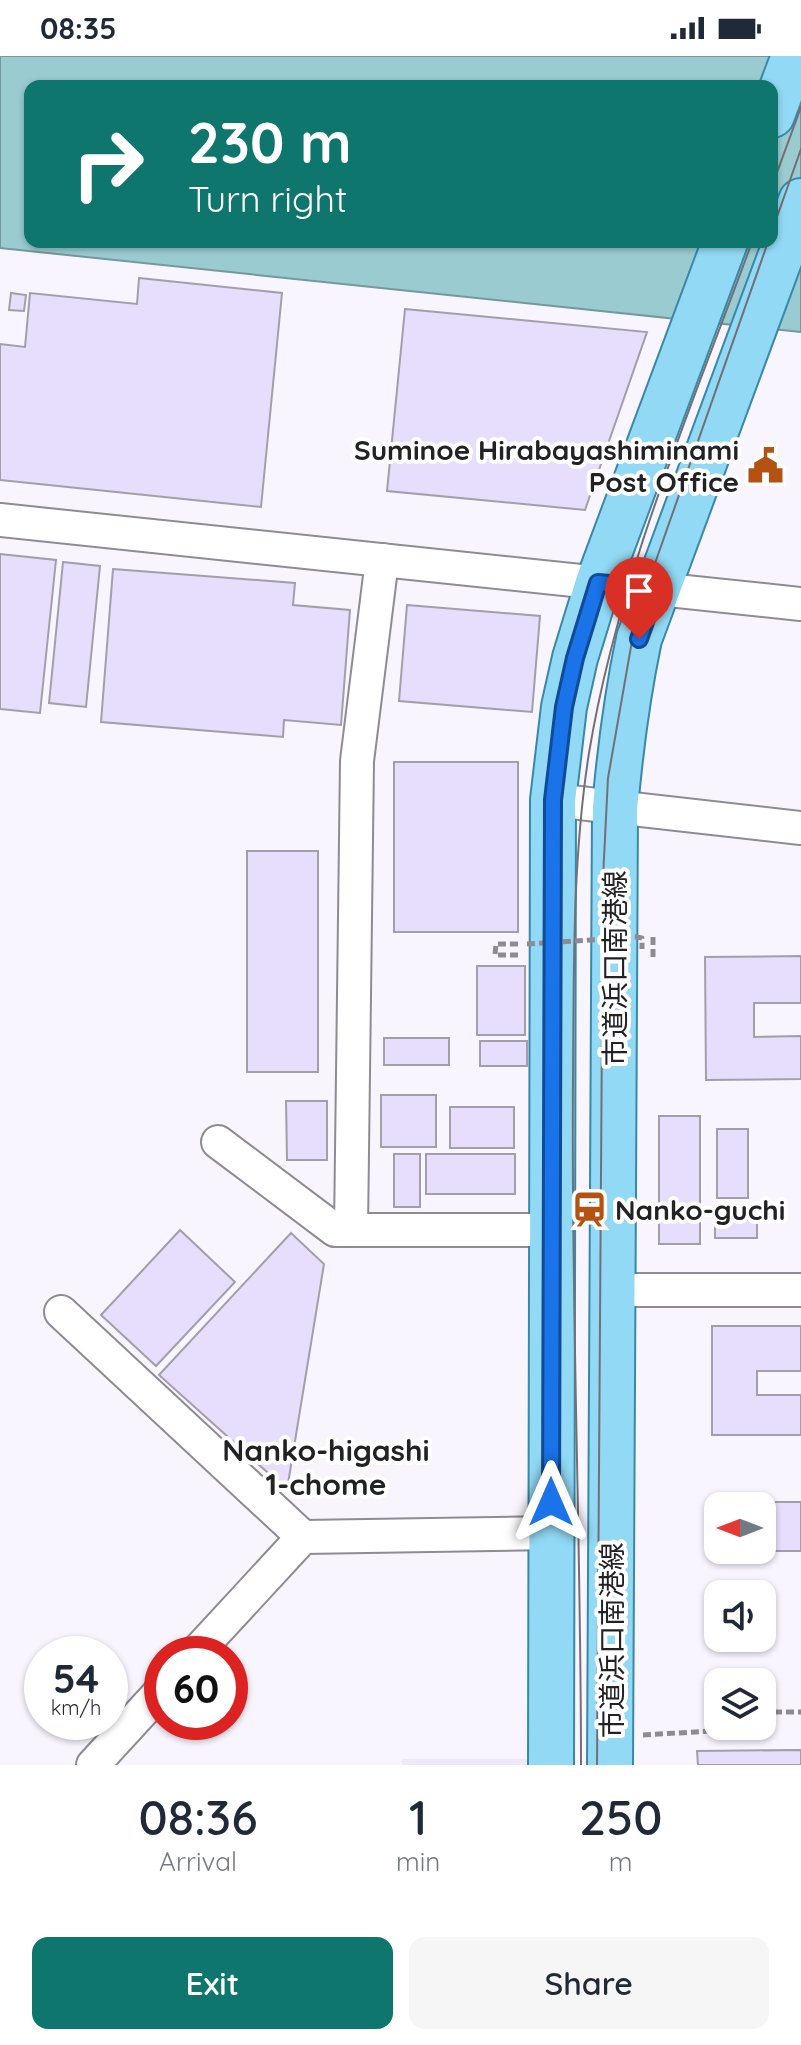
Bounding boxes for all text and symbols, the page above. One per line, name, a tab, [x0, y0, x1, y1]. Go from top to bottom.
text: 08:35	[40, 9, 116, 47]
text: 230 m	[188, 107, 352, 177]
icon: right	[56, 112, 160, 216]
text: Turn right	[188, 176, 347, 221]
place label: Suminoe Hirabayashiminami Post Office	[354, 432, 739, 499]
public building icon: Suminoe Hirabayashiminami Post Office	[746, 446, 784, 484]
pin	[605, 557, 673, 639]
icon: arrive	[617, 569, 661, 613]
street label: 市道浜口南港線	[597, 870, 632, 1066]
station icon: Nanko-guchi	[570, 1190, 608, 1228]
place label: Nanko-guchi	[615, 1192, 785, 1227]
district label: Nanko-higashi 1-chome	[222, 1431, 430, 1503]
position arrow	[509, 1460, 593, 1544]
north arrow	[704, 1492, 776, 1564]
map controls	[704, 1492, 776, 1740]
street label: 市道浜口南港線	[594, 1542, 629, 1738]
button: sound	[704, 1580, 776, 1652]
speed limit sign: 60	[144, 1636, 248, 1740]
text: 54	[53, 1653, 99, 1703]
button: layers	[704, 1668, 776, 1740]
text: km/h	[51, 1695, 101, 1720]
text: 08:36	[139, 1787, 258, 1847]
text: 1	[409, 1787, 427, 1847]
text: 250	[579, 1787, 662, 1847]
text: Arrival	[159, 1845, 237, 1878]
text: min	[396, 1845, 440, 1878]
text: m	[609, 1845, 633, 1878]
button: Exit	[32, 1937, 393, 2029]
button: Share	[409, 1937, 769, 2029]

